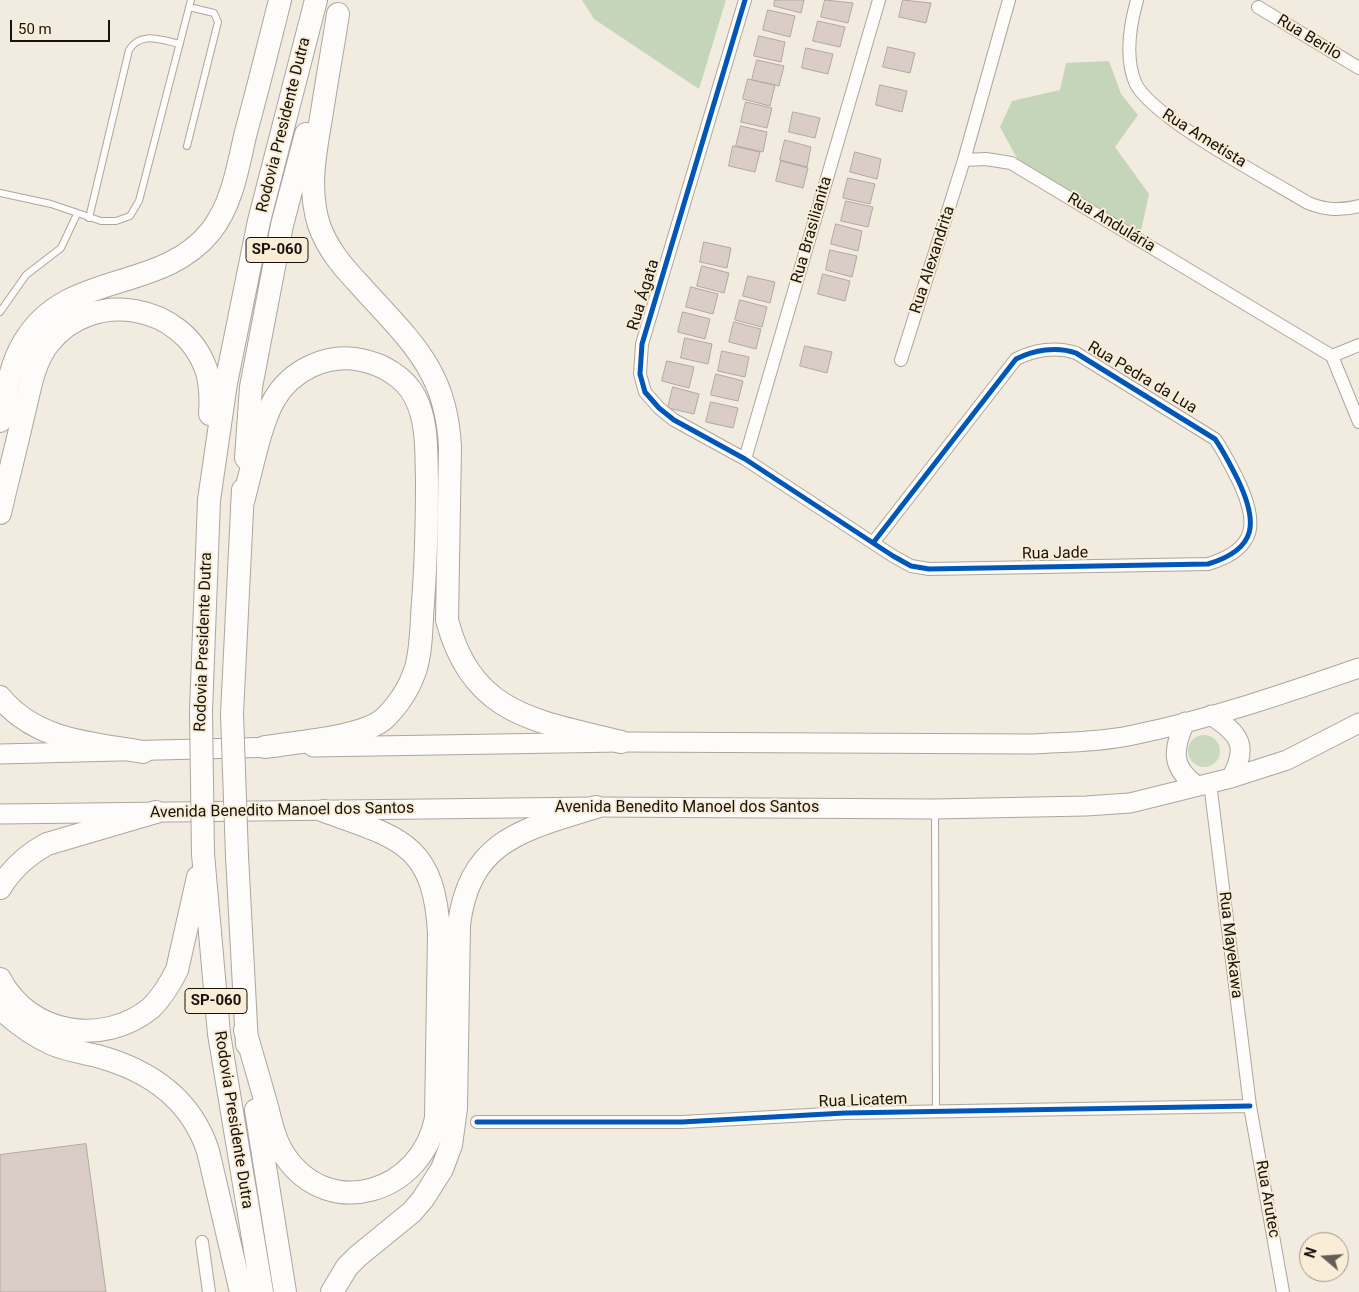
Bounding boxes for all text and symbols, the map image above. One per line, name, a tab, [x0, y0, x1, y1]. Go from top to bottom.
scale bar	[12, 10, 112, 42]
street label: Rua Berilo	[1273, 11, 1345, 65]
text: 50 m	[18, 20, 52, 38]
street label: Rodovia Presidente Dutra	[253, 35, 315, 215]
street label: Rua Ametista	[1158, 106, 1250, 172]
street label: Rua Brasilianita	[788, 174, 836, 286]
street label: Rua Andulária	[1064, 189, 1158, 257]
street label: Rua Alexandrita	[907, 204, 959, 316]
road number: SP-060	[246, 238, 308, 262]
street label: Rua Ágata	[624, 257, 664, 333]
street label: Rua Pedra da Lua	[1084, 338, 1200, 418]
street label: Rua Jade	[1022, 544, 1088, 564]
street label: Rodovia Presidente Dutra	[191, 552, 217, 732]
street label: Avenida Benedito Manoel dos Santos	[555, 798, 819, 818]
street label: Avenida Benedito Manoel dos Santos	[150, 799, 414, 823]
street label: Rua Mayekawa	[1214, 891, 1246, 999]
road number: SP-060	[185, 988, 247, 1014]
street label: Rodovia Presidente Dutra	[209, 1030, 257, 1210]
street label: Rua Licatem	[818, 1090, 908, 1112]
street label: Rua Arutec	[1251, 1159, 1283, 1239]
north arrow	[1299, 1232, 1349, 1282]
text: N	[1302, 1246, 1320, 1260]

